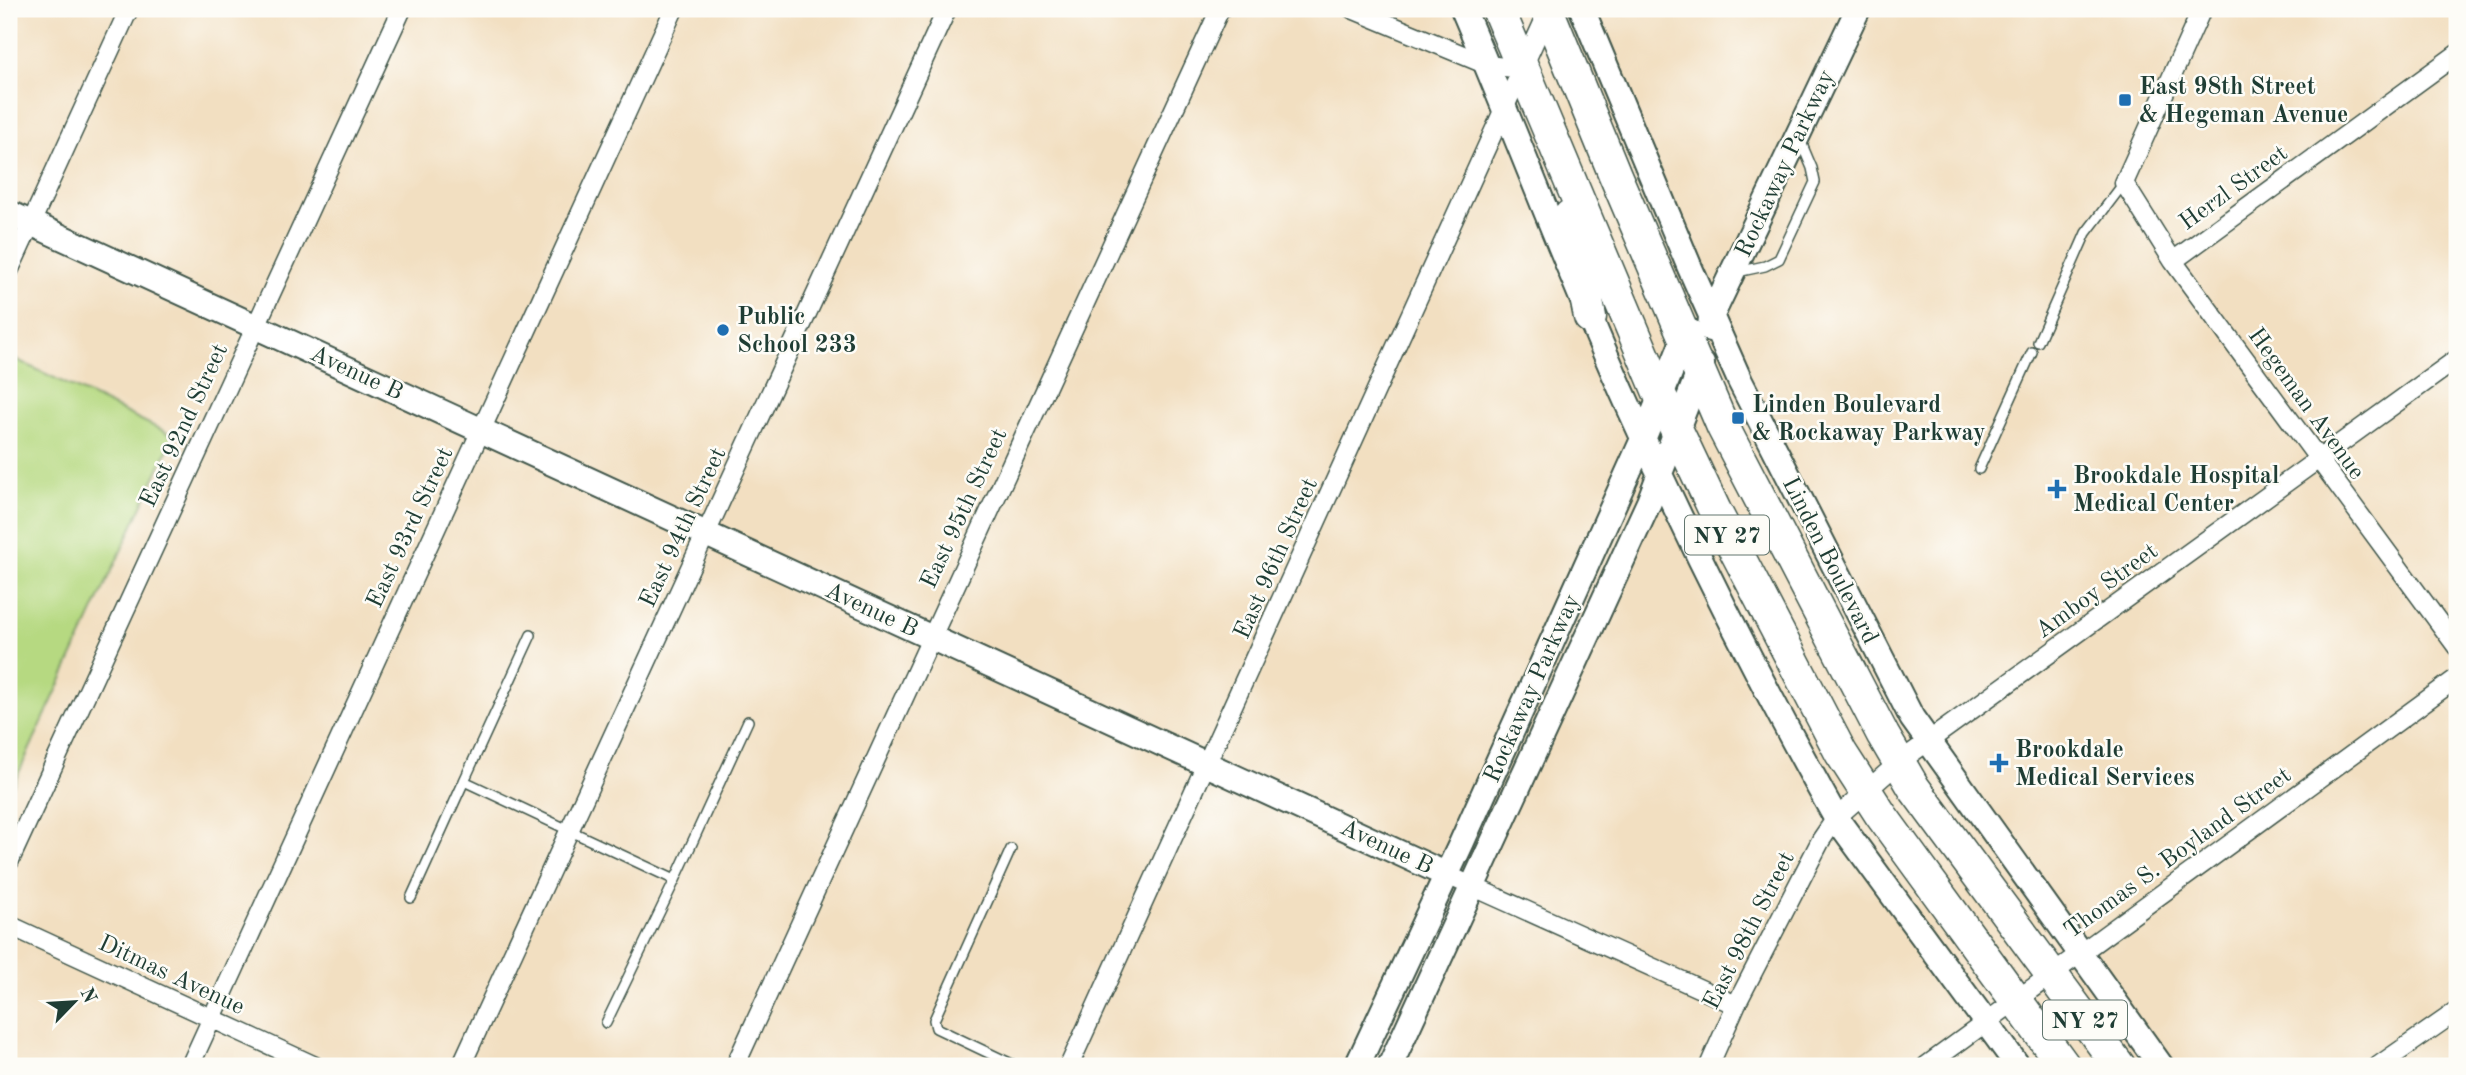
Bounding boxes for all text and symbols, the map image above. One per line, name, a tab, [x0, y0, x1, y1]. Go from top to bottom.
street label: Rockaway Parkway	[1732, 66, 1840, 261]
place label: East 98th Street & Hegeman Avenue	[2139, 76, 2348, 128]
marker: East 98th Street & Hegeman Avenue	[2117, 92, 2133, 108]
street label: Herzl Street	[2176, 142, 2293, 236]
place label: Public School 233	[737, 306, 857, 358]
marker: Public School 233	[715, 322, 731, 338]
street label: Hegeman Avenue	[2243, 324, 2368, 484]
street label: East 92nd Street	[136, 340, 233, 511]
street label: Avenue B	[306, 342, 406, 406]
place label: Linden Boulevard & Rockaway Parkway	[1752, 394, 1985, 446]
marker: Linden Boulevard & Rockaway Parkway	[1730, 410, 1746, 426]
street label: East 95th Street	[917, 425, 1012, 593]
street label: East 93rd Street	[363, 444, 459, 612]
street label: East 94th Street	[636, 444, 731, 612]
place label: Brookdale Hospital Medical Center	[2073, 465, 2279, 517]
street label: Linden Boulevard	[1777, 474, 1882, 648]
street label: East 96th Street	[1231, 475, 1323, 643]
marker: Brookdale Hospital Medical Center	[2047, 479, 2067, 499]
road number: NY 27	[1685, 516, 1769, 554]
street label: Amboy Street	[2032, 539, 2163, 644]
street label: Avenue B	[821, 579, 921, 643]
street label: Rockaway Parkway	[1480, 591, 1585, 787]
place label: Brookdale Medical Services	[2015, 739, 2195, 791]
marker: Brookdale Medical Services	[1989, 753, 2009, 773]
street label: Thomas S. Boyland Street	[2060, 763, 2296, 944]
street label: Avenue B	[1336, 816, 1436, 880]
street label: East 98th Street	[1700, 848, 1800, 1014]
street label: Ditmas Avenue	[95, 932, 248, 1020]
north arrow	[38, 967, 108, 1036]
text: N	[75, 985, 99, 1007]
road number: NY 27	[2043, 1001, 2127, 1040]

